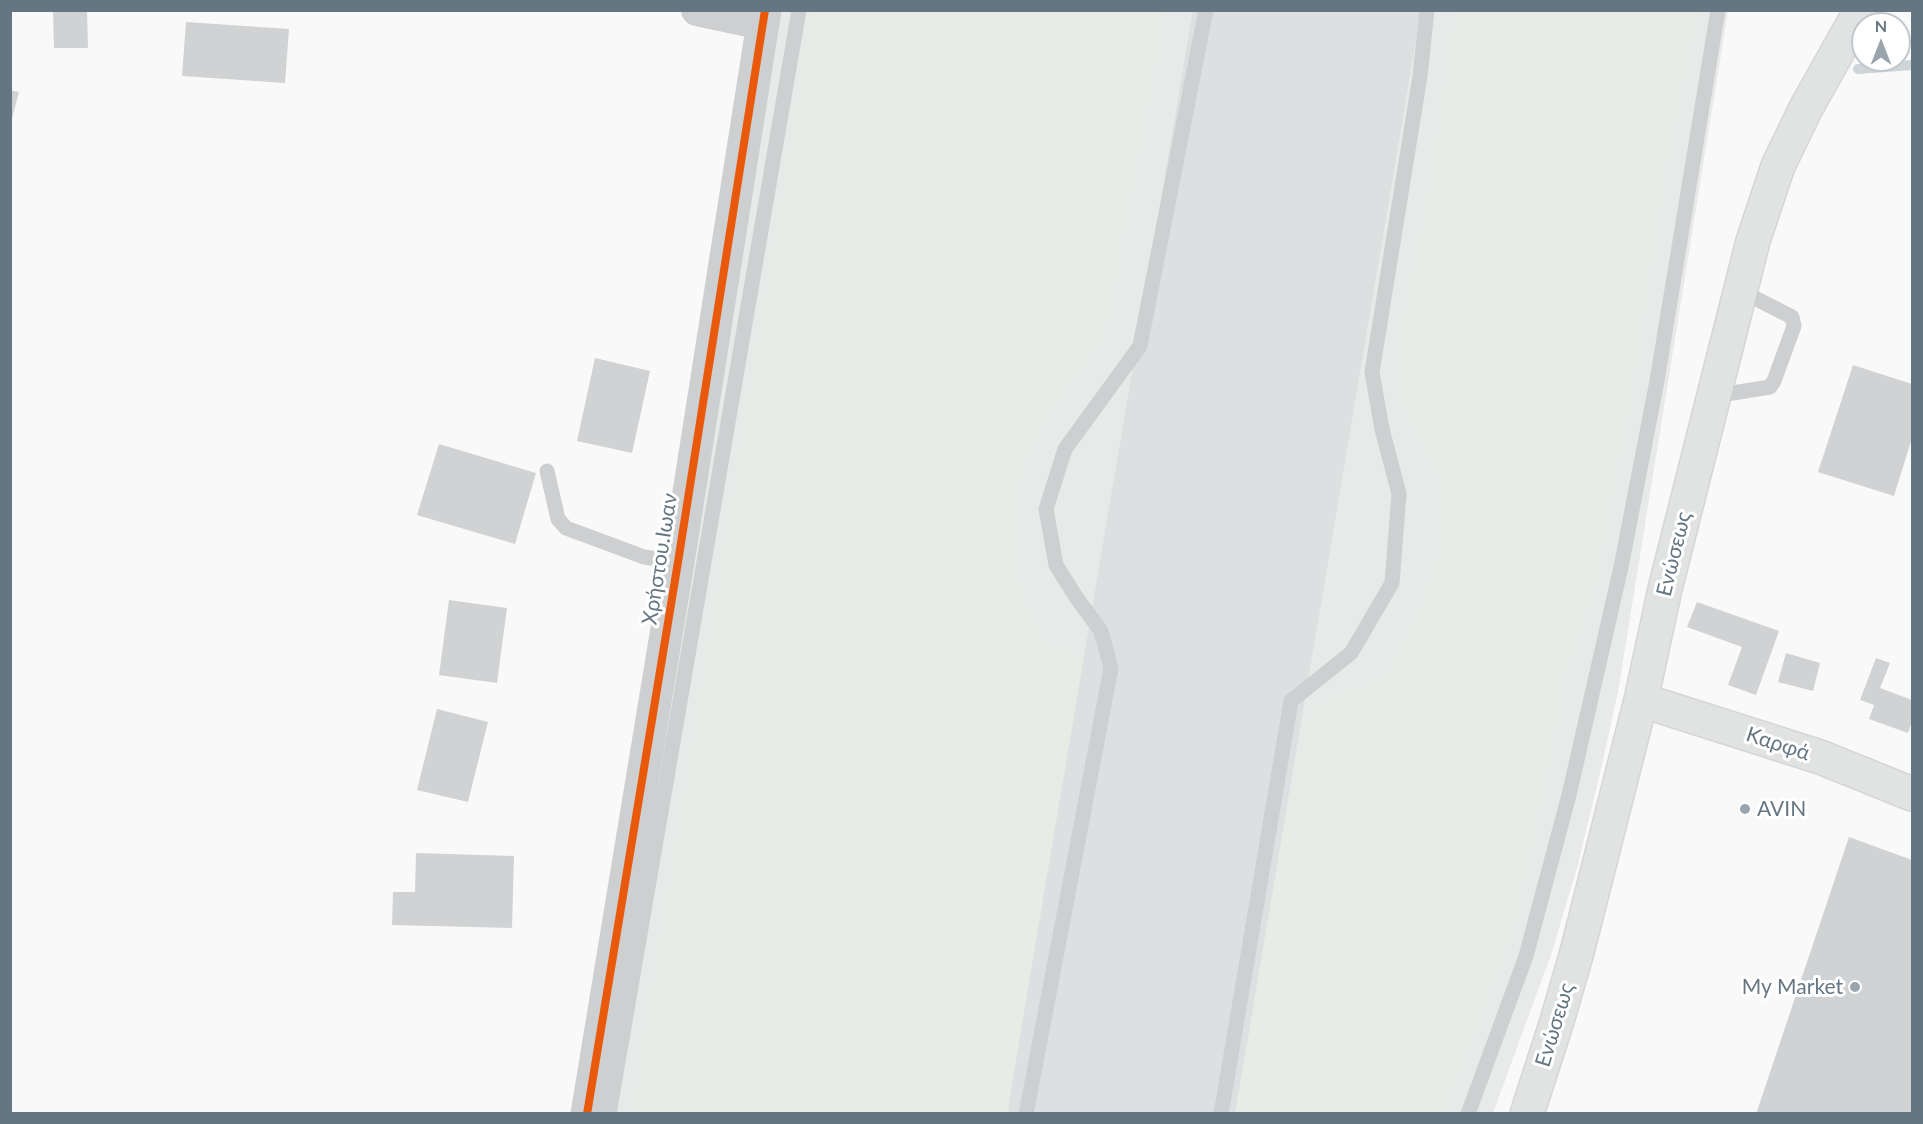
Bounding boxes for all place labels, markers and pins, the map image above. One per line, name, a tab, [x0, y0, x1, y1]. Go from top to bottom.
place label: AVIN	[1757, 796, 1806, 822]
marker: AVIN	[1738, 802, 1752, 816]
place label: My Market	[1742, 974, 1843, 1000]
marker: My Market	[1848, 980, 1862, 994]

